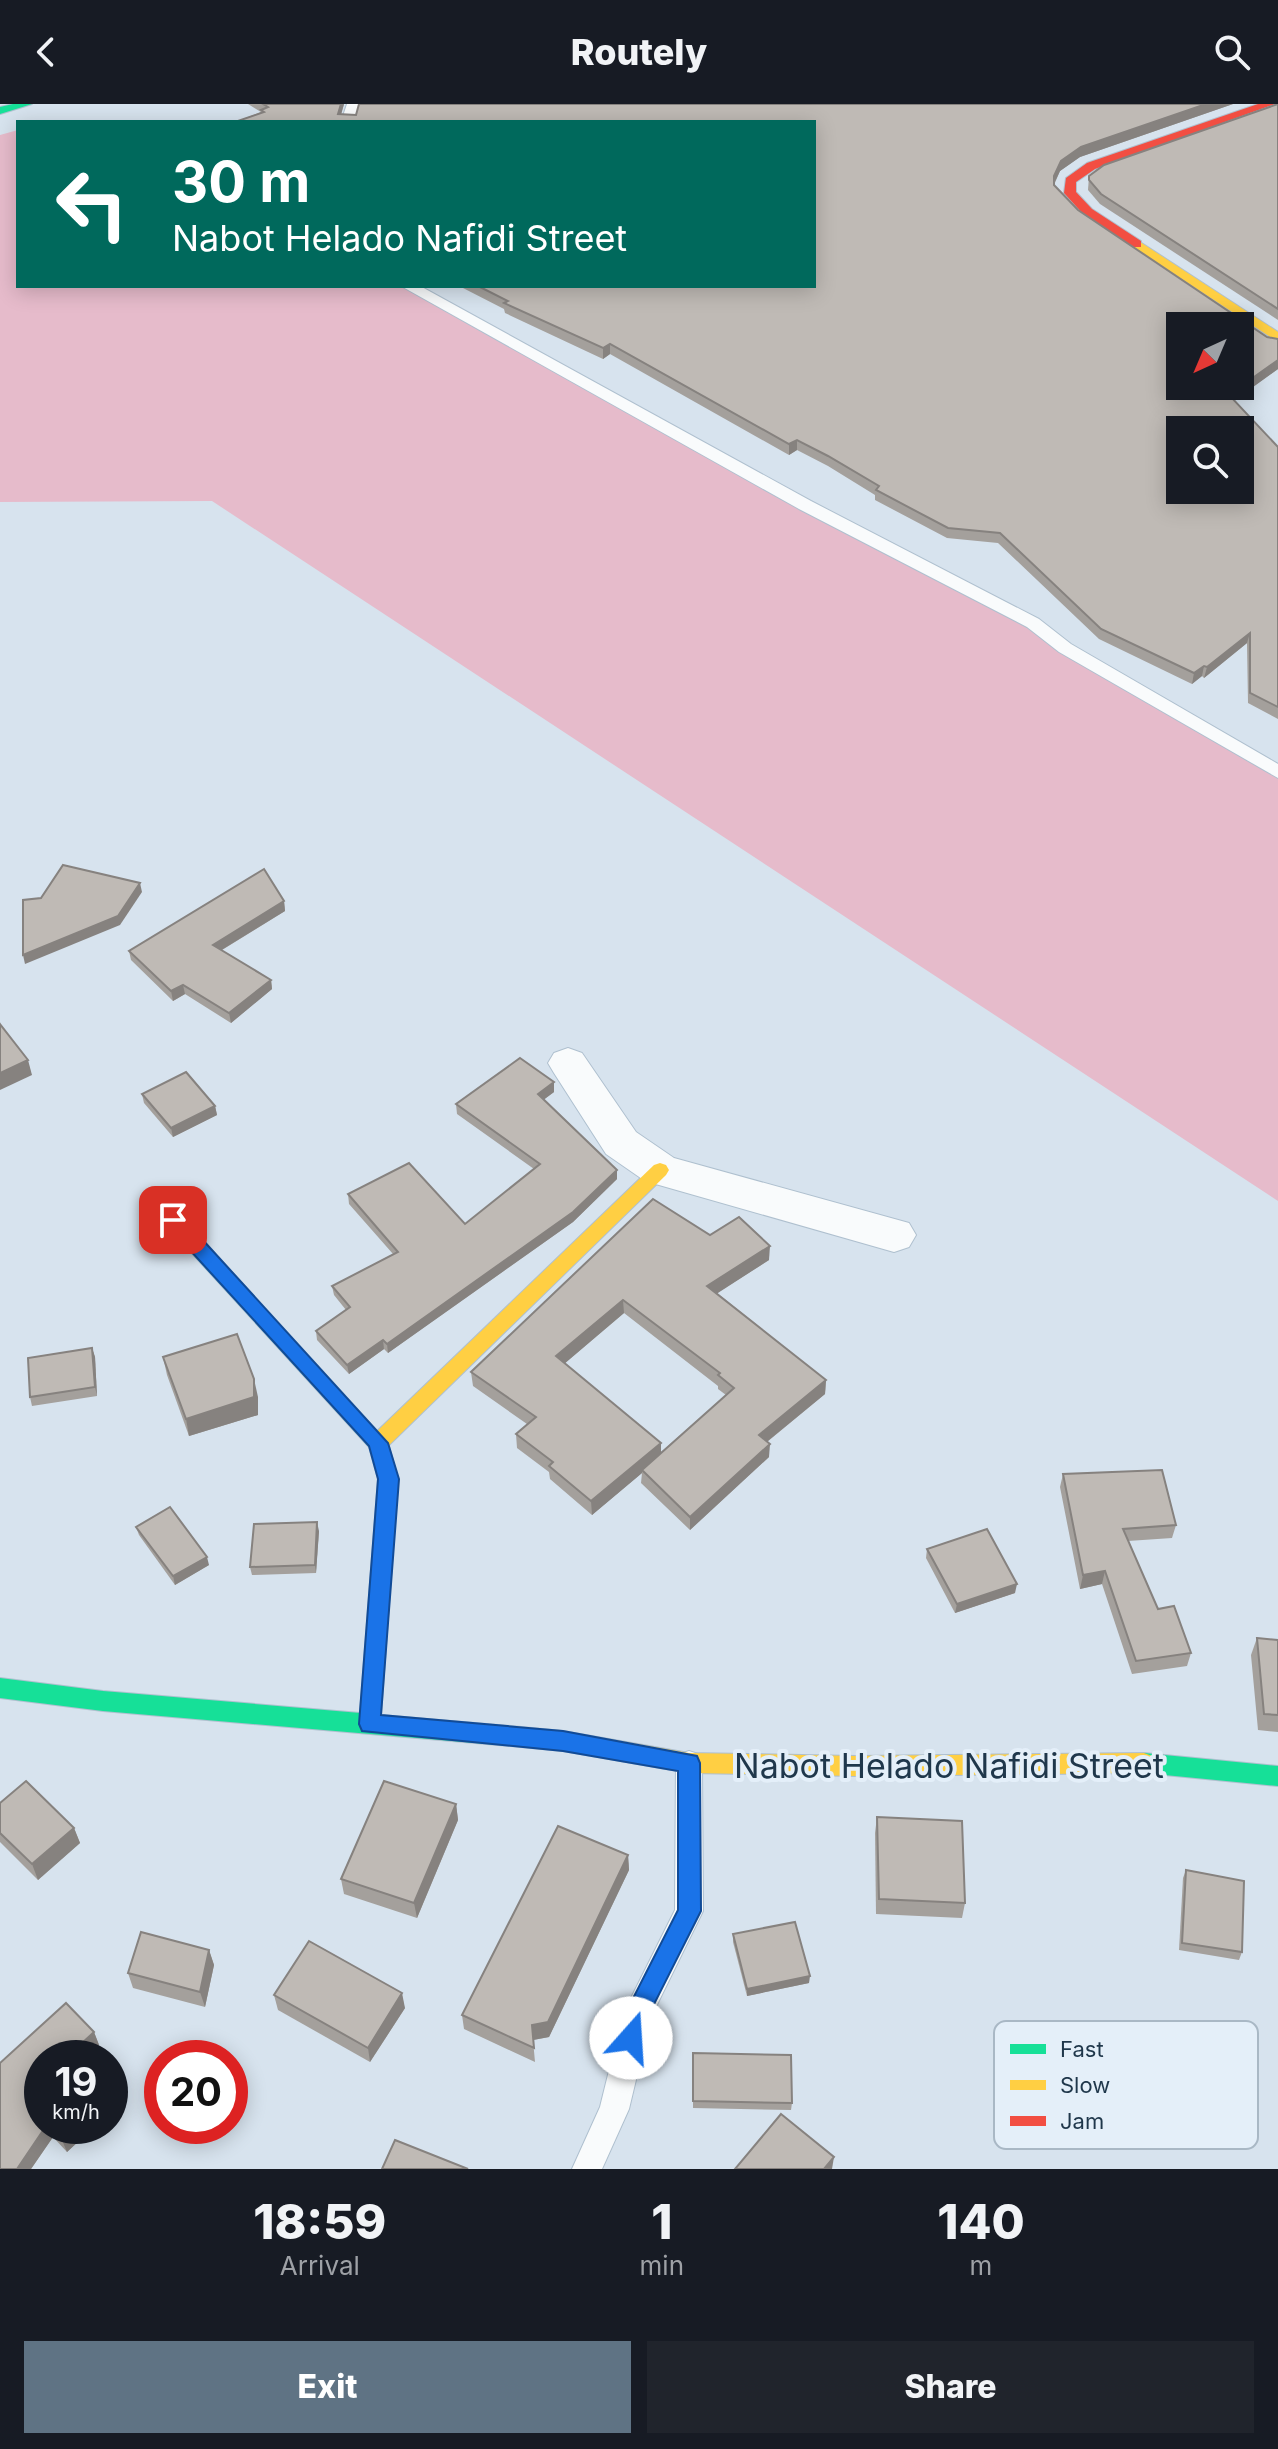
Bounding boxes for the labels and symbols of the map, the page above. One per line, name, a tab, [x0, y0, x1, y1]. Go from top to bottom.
north arrow	[1166, 312, 1254, 400]
pin	[139, 1186, 207, 1254]
street label: Nabot Helado Nafidi Street	[734, 1745, 1164, 1786]
position arrow	[589, 1996, 673, 2080]
legend	[994, 2021, 1258, 2149]
text: Fast	[1060, 2036, 1104, 2062]
speed limit sign: 20	[144, 2040, 248, 2144]
text: Slow	[1060, 2072, 1110, 2098]
text: Jam	[1060, 2108, 1104, 2134]

